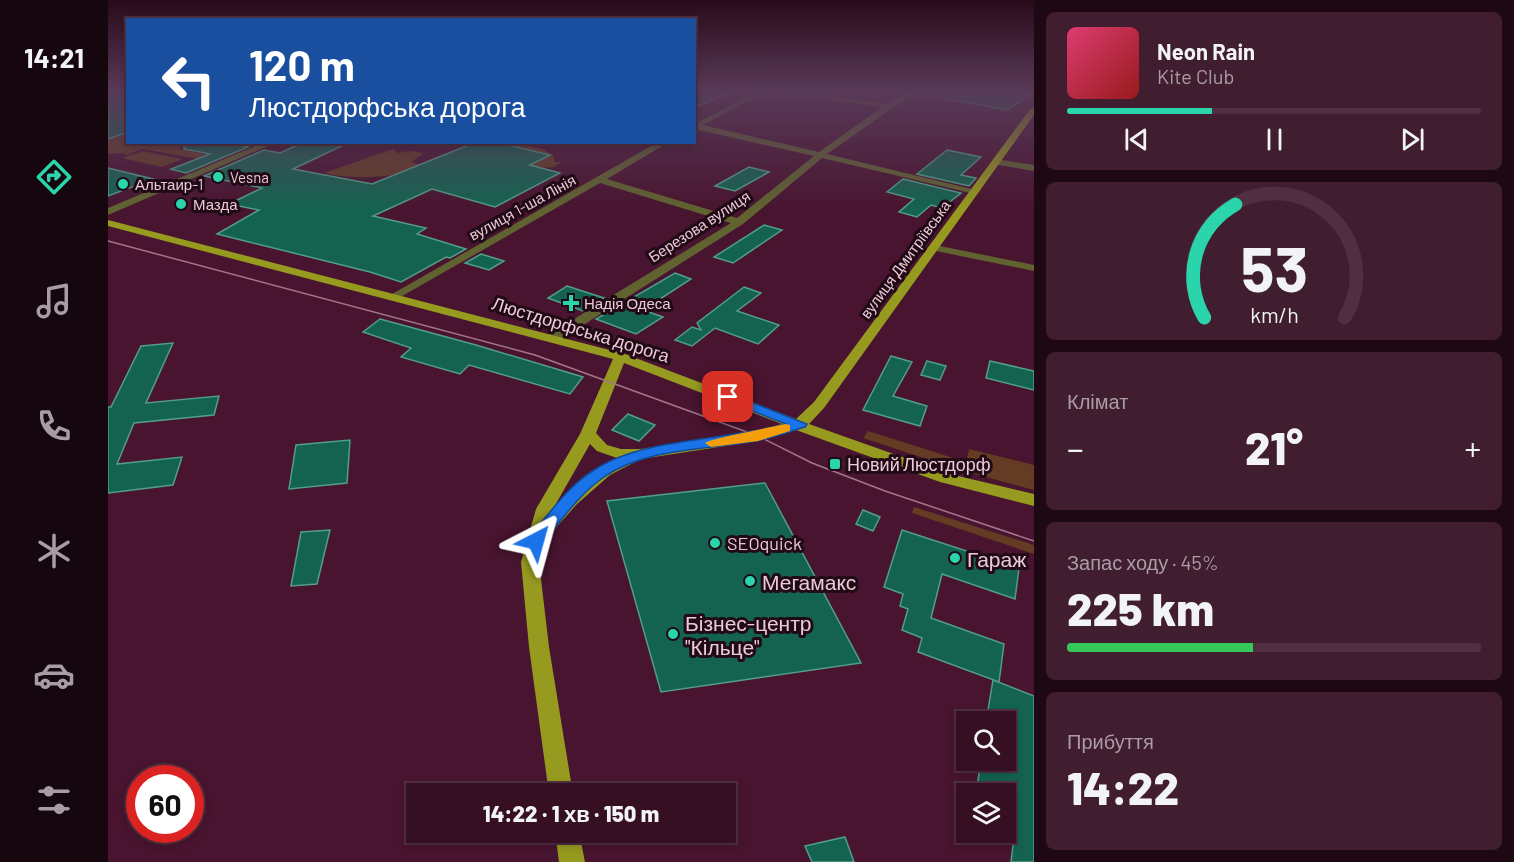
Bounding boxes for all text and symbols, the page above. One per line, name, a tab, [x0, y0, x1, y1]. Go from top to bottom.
text: Neon Rain	[1157, 38, 1255, 64]
text: 120 m	[249, 39, 355, 89]
text: 14:21	[24, 41, 84, 73]
icon: left	[150, 42, 228, 120]
text: Kite Club	[1157, 64, 1234, 88]
text: Люстдорфська дорога	[249, 90, 525, 122]
icon: previous	[1120, 123, 1153, 156]
icon: pause	[1258, 123, 1291, 156]
icon: next	[1396, 123, 1429, 156]
icon: directions	[33, 156, 75, 198]
place label: Vesna	[230, 168, 269, 186]
marker: Vesna	[211, 170, 225, 184]
street label: вулиця 1-ша Лінія	[466, 170, 578, 244]
place label: Альтаир-1	[135, 175, 203, 193]
marker: Альтаир-1	[116, 177, 130, 191]
street label: Березова вулиця	[645, 186, 753, 266]
place label: Мазда	[193, 195, 238, 213]
street label: вулиця Дмитріївська	[856, 196, 954, 322]
marker: Мазда	[174, 197, 188, 211]
text: 53	[1240, 230, 1308, 304]
icon: music	[33, 280, 75, 322]
street label: Люстдорфська дорога	[490, 292, 673, 367]
marker: Надія Одеса	[562, 294, 580, 312]
place label: Надія Одеса	[584, 294, 671, 312]
text: km/h	[1250, 302, 1298, 327]
pin	[702, 371, 753, 422]
icon: arrive	[711, 380, 744, 413]
text: Клімат	[1067, 389, 1128, 413]
icon: phone	[33, 405, 75, 447]
text: 21°	[1245, 420, 1303, 474]
text: −	[1067, 428, 1084, 468]
text: +	[1464, 428, 1481, 468]
place label: Новий Люстдорф	[847, 453, 991, 475]
marker: Новий Люстдорф	[828, 457, 842, 471]
position arrow	[504, 509, 568, 573]
icon: climate	[33, 530, 75, 572]
place label: SEOquick	[727, 532, 802, 554]
marker: SEOquick	[708, 536, 722, 550]
place label: Гараж	[967, 546, 1026, 571]
text: Запас ходу · 45%	[1067, 550, 1219, 574]
marker: Гараж	[948, 551, 962, 565]
place label: Мегамакс	[762, 569, 856, 594]
marker: Мегамакс	[743, 574, 757, 588]
text: 225 km	[1067, 581, 1214, 635]
place label: Бізнес-центр "Кільце"	[685, 610, 812, 659]
marker: Бізнес-центр "Кільце"	[666, 627, 680, 641]
icon: car	[33, 654, 75, 696]
map controls	[956, 711, 1016, 843]
button: search	[956, 711, 1016, 771]
text: Прибуття	[1067, 729, 1154, 753]
text: 14:22	[1067, 760, 1179, 814]
speed limit sign: 60	[126, 765, 204, 843]
icon: filters	[33, 779, 75, 821]
button: layers	[956, 783, 1016, 843]
text: 14:22 · 1 хв · 150 m	[483, 800, 659, 826]

